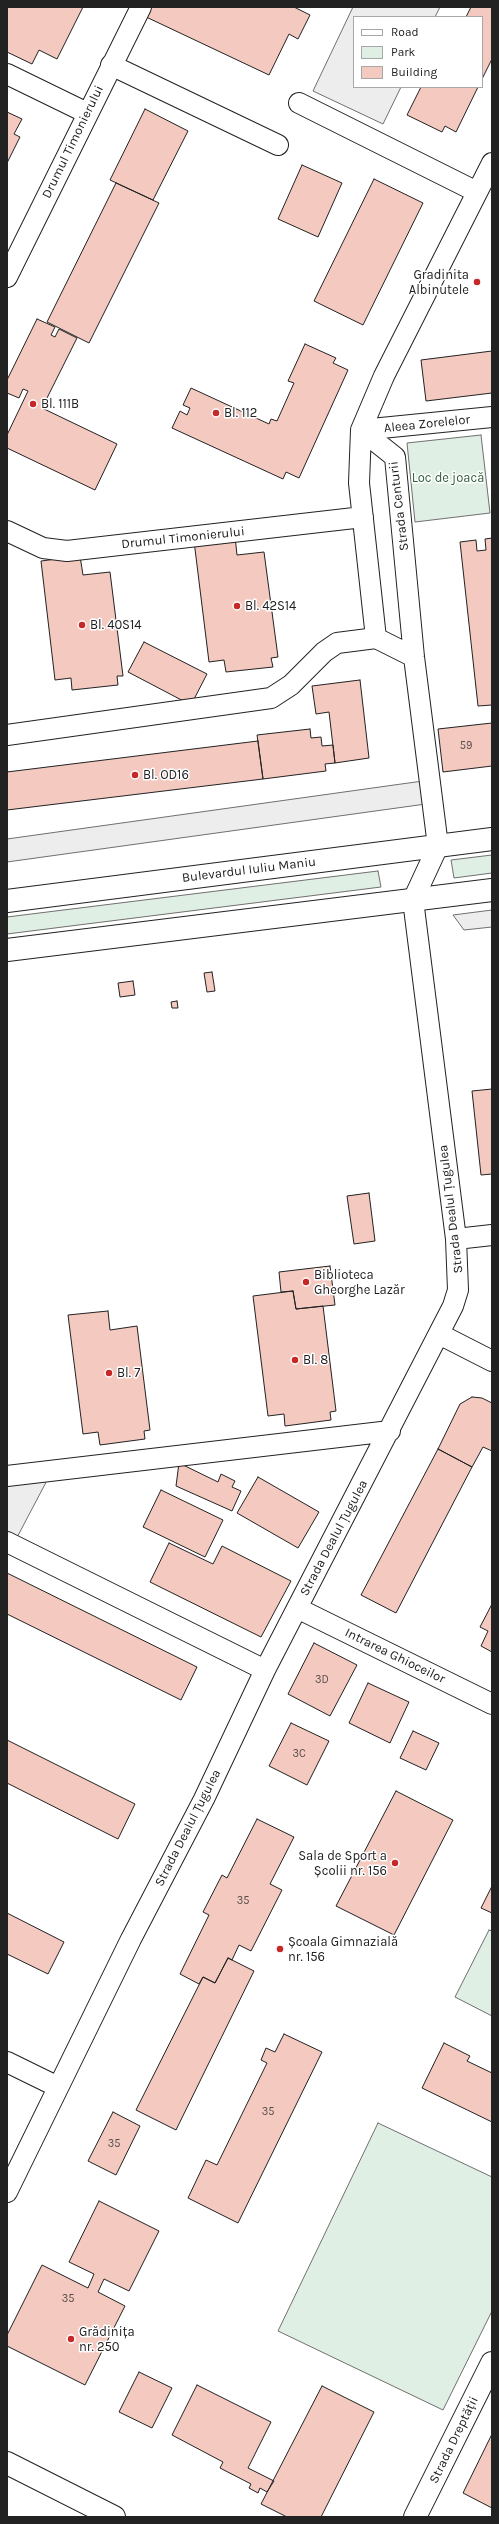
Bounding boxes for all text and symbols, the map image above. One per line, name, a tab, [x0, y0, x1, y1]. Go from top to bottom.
legend	[353, 16, 483, 88]
text: Road	[391, 25, 419, 39]
text: Park	[391, 45, 415, 59]
text: Building	[391, 65, 437, 79]
street label: Drumul Timonierului	[39, 83, 107, 201]
place label: Gradinita Albinutele	[409, 267, 469, 298]
marker: Gradinita Albinutele	[472, 277, 482, 287]
place label: Bl. 111B	[41, 396, 79, 412]
marker: Bl. 111B	[28, 399, 38, 409]
place label: Bl. 112	[224, 405, 257, 421]
marker: Bl. 112	[211, 408, 221, 418]
street label: Aleea Zorelelor	[383, 412, 471, 436]
street label: Strada Centurii	[386, 460, 412, 552]
park label: Loc de joacă	[412, 470, 484, 486]
street label: Drumul Timonierului	[121, 524, 245, 552]
place label: Bl. 42S14	[245, 598, 296, 614]
marker: Bl. 42S14	[232, 601, 242, 611]
place label: Bl. 40S14	[90, 617, 142, 633]
marker: Bl. 40S14	[77, 620, 87, 630]
house number: 59	[460, 739, 472, 753]
place label: Bl. OD16	[143, 767, 189, 783]
marker: Bl. OD16	[130, 770, 140, 780]
street label: Bulevardul Iuliu Maniu	[181, 854, 317, 886]
street label: Strada Dealul Țugulea	[435, 1144, 467, 1274]
place label: Biblioteca Gheorghe Lazăr	[314, 1267, 405, 1298]
marker: Biblioteca Gheorghe Lazăr	[301, 1277, 311, 1287]
place label: Bl. 8	[303, 1352, 328, 1368]
marker: Bl. 8	[290, 1355, 300, 1365]
place label: Bl. 7	[117, 1365, 140, 1381]
marker: Bl. 7	[104, 1368, 114, 1378]
street label: Strada Dealul Țugulea	[297, 1477, 371, 1599]
street label: Intrarea Ghioceilor	[342, 1625, 448, 1687]
house number: 3D	[315, 1673, 329, 1687]
house number: 3C	[292, 1747, 306, 1761]
street label: Strada Dealul Țugulea	[152, 1767, 224, 1889]
place label: Sala de Sport a Școlii nr. 156	[298, 1848, 387, 1879]
marker: Sala de Sport a Școlii nr. 156	[390, 1858, 400, 1868]
house number: 35	[237, 1894, 249, 1908]
place label: Școala Gimnazială nr. 156	[288, 1934, 398, 1965]
marker: Școala Gimnazială nr. 156	[275, 1944, 285, 1954]
house number: 35	[262, 2105, 274, 2119]
house number: 35	[108, 2137, 120, 2151]
house number: 35	[62, 2292, 74, 2306]
place label: Grădinița nr. 250	[79, 2324, 135, 2355]
marker: Grădinița nr. 250	[66, 2334, 76, 2344]
street label: Strada Dreptății	[426, 2394, 482, 2486]

